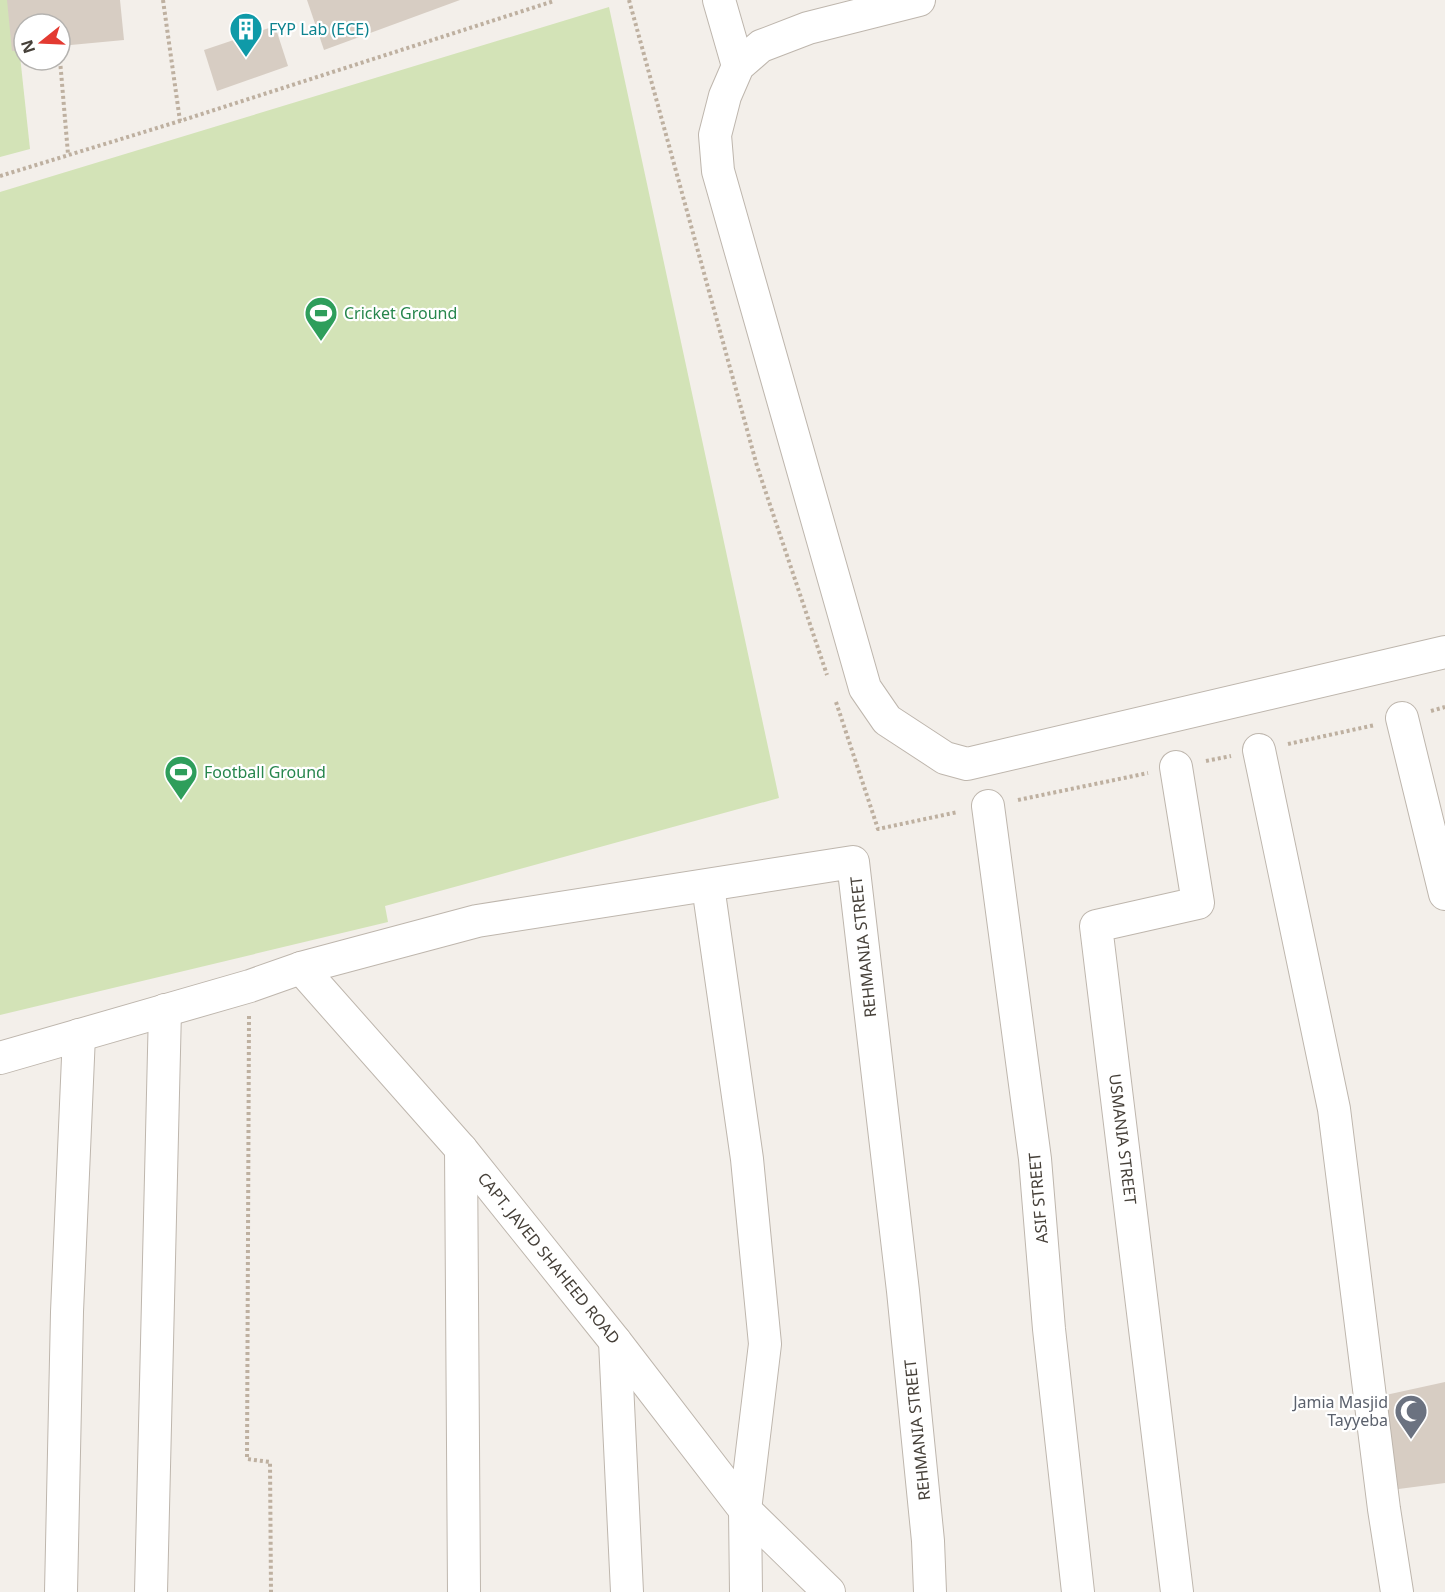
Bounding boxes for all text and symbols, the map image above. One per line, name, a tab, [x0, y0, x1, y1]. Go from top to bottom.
building icon: FYP Lab (ECE)	[228, 11, 264, 58]
north arrow	[12, 12, 72, 72]
place label: FYP Lab (ECE)	[269, 18, 369, 40]
text: N	[15, 37, 40, 56]
sports icon: Cricket Ground	[303, 295, 339, 342]
place label: Cricket Ground	[344, 302, 457, 324]
sports icon: Football Ground	[163, 754, 199, 801]
place label: Football Ground	[204, 761, 326, 783]
street label: REHMANIA STREET	[845, 875, 881, 1019]
street label: USMANIA STREET	[1104, 1072, 1142, 1206]
street label: ASIF STREET	[1023, 1152, 1053, 1244]
street label: CAPT. JAVED SHAHEED ROAD	[473, 1168, 625, 1348]
street label: REHMANIA STREET	[899, 1358, 935, 1502]
place label: Jamia Masjid Tayyeba	[1291, 1391, 1388, 1431]
mosque icon: Jamia Masjid Tayyeba	[1393, 1393, 1429, 1440]

